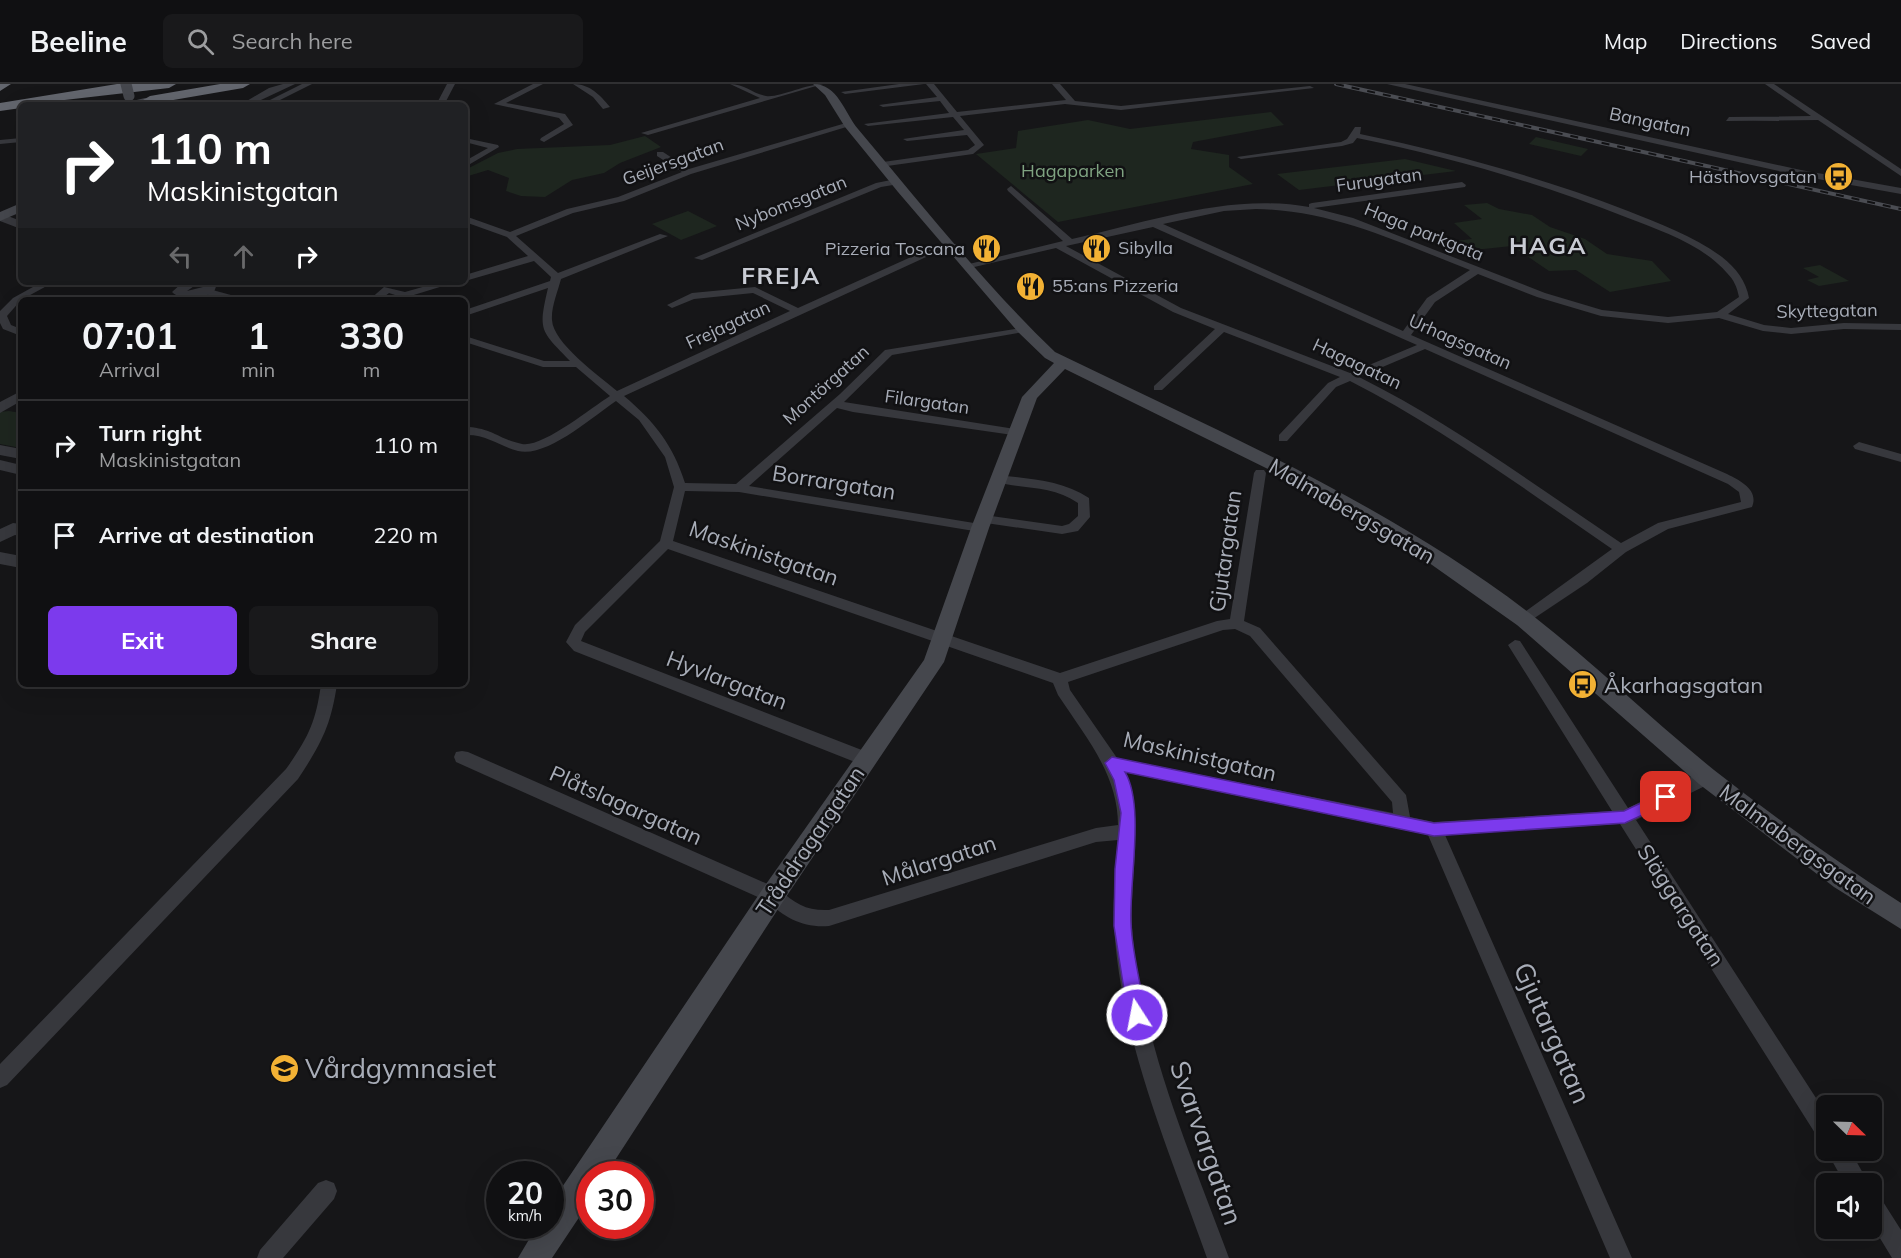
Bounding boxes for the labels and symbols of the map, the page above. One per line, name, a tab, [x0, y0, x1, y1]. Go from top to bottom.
street label: Bangatan	[1607, 102, 1693, 141]
street label: Geijersgatan	[619, 133, 727, 190]
park label: Hagaparken	[1021, 159, 1125, 182]
bus stop icon: Hästhovsgatan	[1822, 161, 1854, 193]
street label: Furugatan	[1334, 162, 1423, 197]
place label: Hästhovsgatan	[1689, 165, 1817, 188]
street label: Nybomsgatan	[732, 170, 850, 235]
street label: Haga parkgata	[1361, 197, 1487, 266]
district label: HAGA	[1509, 230, 1587, 260]
restaurant icon: Sibylla	[1081, 232, 1113, 264]
restaurant icon: Pizzeria Toscana	[970, 233, 1002, 265]
place label: Sibylla	[1118, 236, 1173, 259]
place label: Pizzeria Toscana	[825, 237, 965, 260]
district label: FREJA	[741, 260, 821, 290]
restaurant icon: 55:ans Pizzeria	[1015, 270, 1047, 302]
place label: 55:ans Pizzeria	[1052, 274, 1179, 297]
street label: Frejagatan	[682, 295, 774, 354]
street label: Skyttegatan	[1776, 298, 1878, 323]
street label: Urhagsgatan	[1405, 309, 1515, 374]
street label: Hagagatan	[1309, 333, 1405, 394]
street label: Montörgatan	[778, 340, 874, 429]
street label: Filargatan	[883, 384, 971, 419]
street label: Malmabergsgatan	[1264, 452, 1440, 570]
street label: Borrargatan	[770, 458, 898, 506]
street label: Gjutargatan	[1203, 488, 1247, 614]
street label: Maskinistgatan	[686, 514, 842, 592]
street label: Hyvlargatan	[663, 644, 791, 716]
bus stop icon: Åkarhagsgatan	[1567, 669, 1599, 701]
place label: Åkarhagsgatan	[1604, 671, 1763, 699]
street label: Maskinistgatan	[1121, 725, 1279, 787]
street label: Plåtslagargatan	[545, 759, 707, 851]
street label: Tråddragargatan	[750, 761, 870, 921]
pin	[1640, 771, 1691, 822]
street label: Malmabergsgatan	[1714, 778, 1882, 910]
street label: Målargatan	[878, 828, 1000, 892]
street label: Släggargatan	[1631, 839, 1731, 971]
street label: Gjutargatan	[1507, 957, 1599, 1108]
position arrow	[1105, 983, 1169, 1047]
place label: Vårdgymnasiet	[305, 1051, 496, 1085]
school or university icon: Vårdgymnasiet	[268, 1053, 300, 1085]
street label: Svarvargatan	[1163, 1056, 1251, 1229]
north arrow	[1816, 1095, 1882, 1161]
speed limit sign: 30	[576, 1161, 654, 1239]

